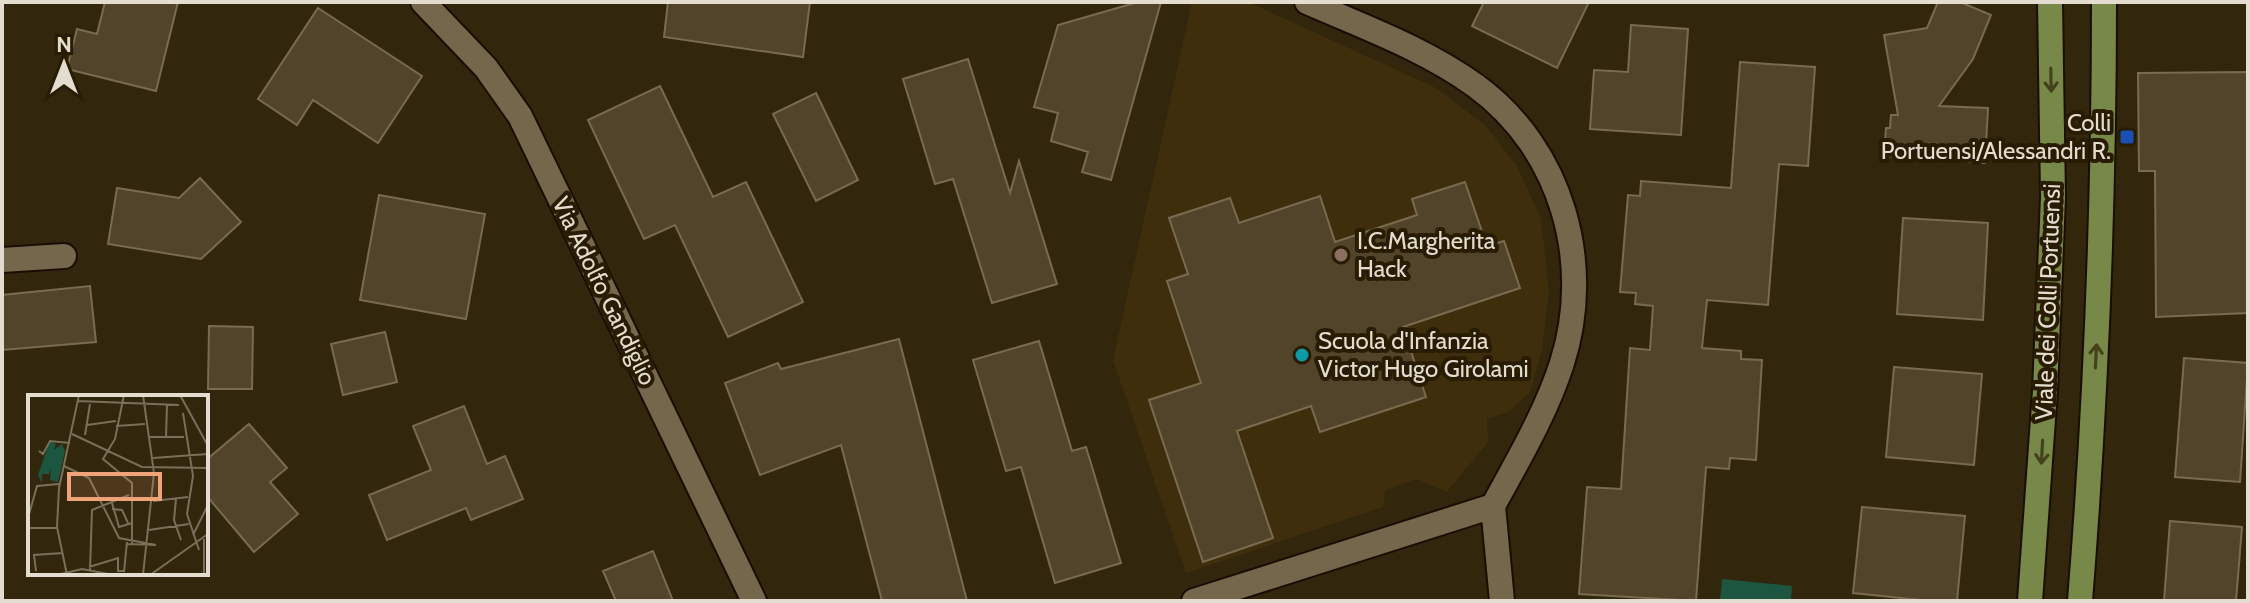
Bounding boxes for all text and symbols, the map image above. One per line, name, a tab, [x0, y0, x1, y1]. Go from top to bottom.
north arrow	[24, 24, 104, 104]
text: N	[56, 31, 72, 58]
one-way arrow	[2044, 66, 2059, 93]
place label: Colli Portuensi/Alessandri R.	[1881, 108, 2111, 165]
marker: Colli Portuensi/Alessandri R.	[2118, 128, 2136, 146]
street label: Viale dei Colli Portuensi	[2029, 183, 2066, 421]
street label: Via Adolfo Gandiglio	[546, 192, 663, 390]
place label: I.C.Margherita Hack	[1357, 226, 1496, 283]
marker: I.C.Margherita Hack	[1332, 246, 1350, 264]
place label: Scuola d'Infanzia Victor Hugo Girolami	[1318, 326, 1529, 383]
one-way arrow	[2089, 343, 2104, 370]
marker: Scuola d'Infanzia Victor Hugo Girolami	[1293, 346, 1311, 364]
inset map	[28, 395, 208, 575]
one-way arrow	[2034, 438, 2049, 465]

